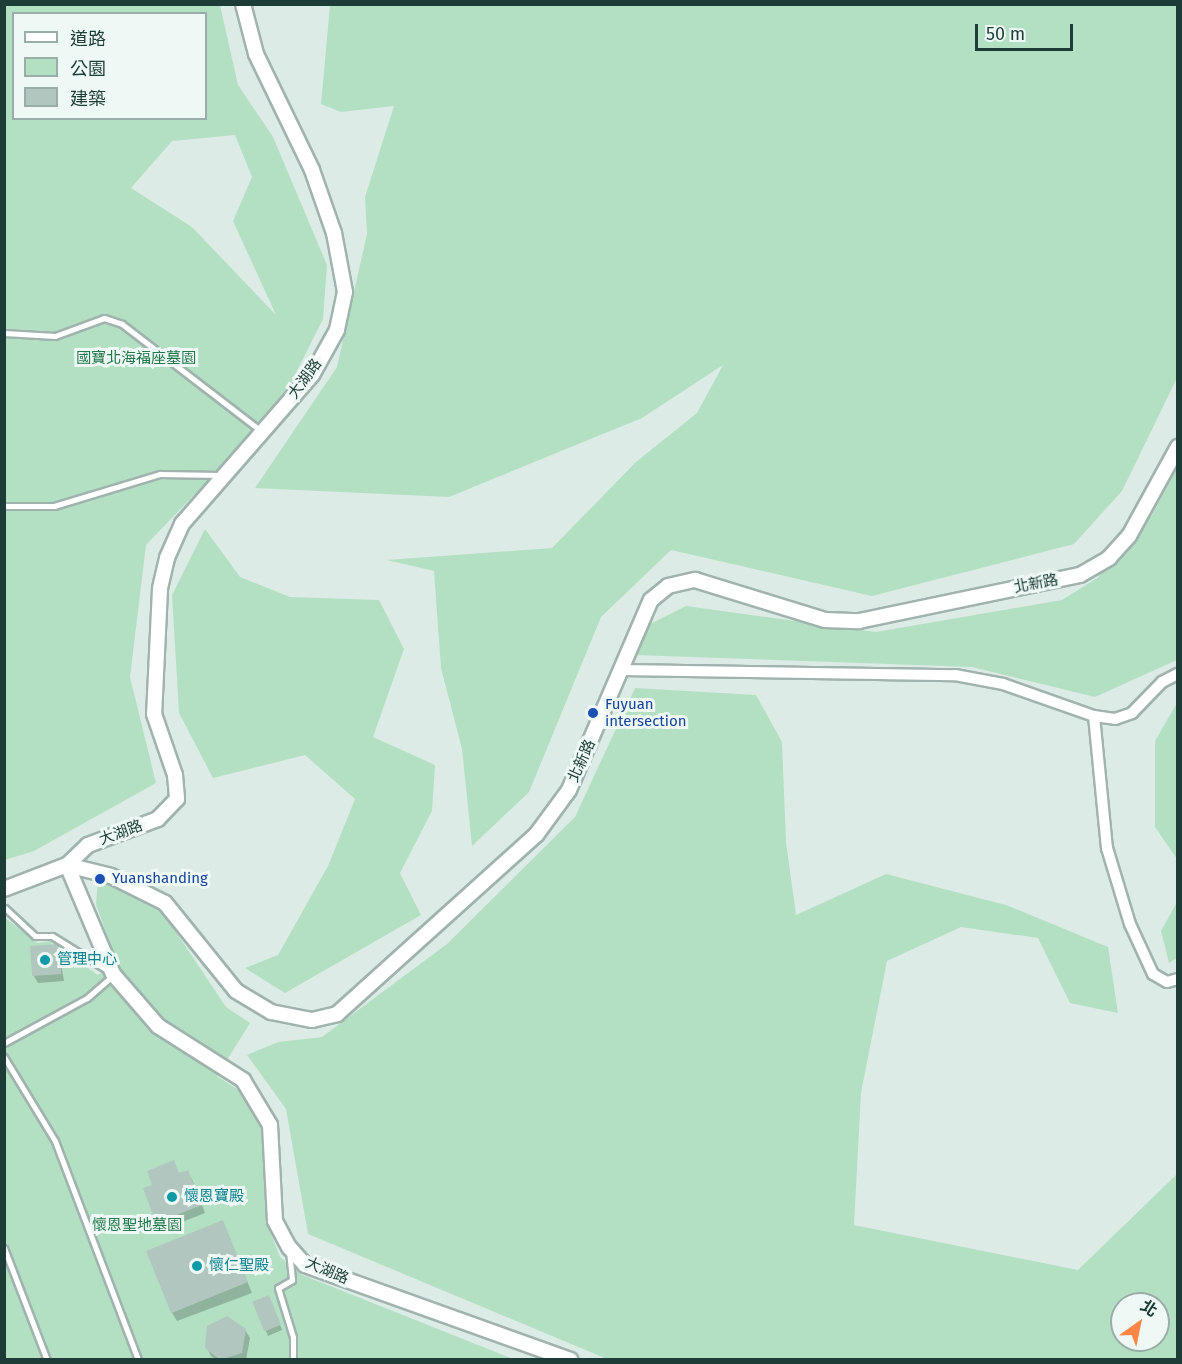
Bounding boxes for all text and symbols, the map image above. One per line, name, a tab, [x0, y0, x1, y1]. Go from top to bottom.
legend	[12, 12, 207, 120]
scale bar	[978, 12, 1076, 50]
text: 50 m	[986, 23, 1025, 45]
text: 道路	[70, 28, 106, 50]
text: 公園	[70, 58, 106, 80]
text: 建築	[70, 88, 106, 110]
park label: 國寶北海福座墓園	[76, 350, 196, 368]
street label: 大湖路	[284, 356, 326, 402]
street label: 北新路	[1012, 571, 1060, 597]
place label: Fuyuan intersection	[605, 695, 686, 730]
marker: Fuyuan intersection	[586, 706, 600, 720]
street label: 北新路	[565, 737, 599, 785]
street label: 大湖路	[97, 817, 145, 849]
place label: Yuanshanding	[112, 870, 208, 888]
marker: Yuanshanding	[93, 872, 107, 886]
place label: 管理中心	[57, 951, 117, 969]
marker: 管理中心	[38, 953, 52, 967]
place label: 懷恩寶殿	[184, 1188, 244, 1206]
marker: 懷恩寶殿	[165, 1190, 179, 1204]
park label: 懷恩聖地墓園	[92, 1217, 182, 1235]
street label: 大湖路	[303, 1254, 351, 1288]
place label: 懷仁聖殿	[209, 1257, 269, 1275]
marker: 懷仁聖殿	[190, 1259, 204, 1273]
north arrow	[1110, 1292, 1170, 1352]
text: 北	[1137, 1296, 1161, 1320]

